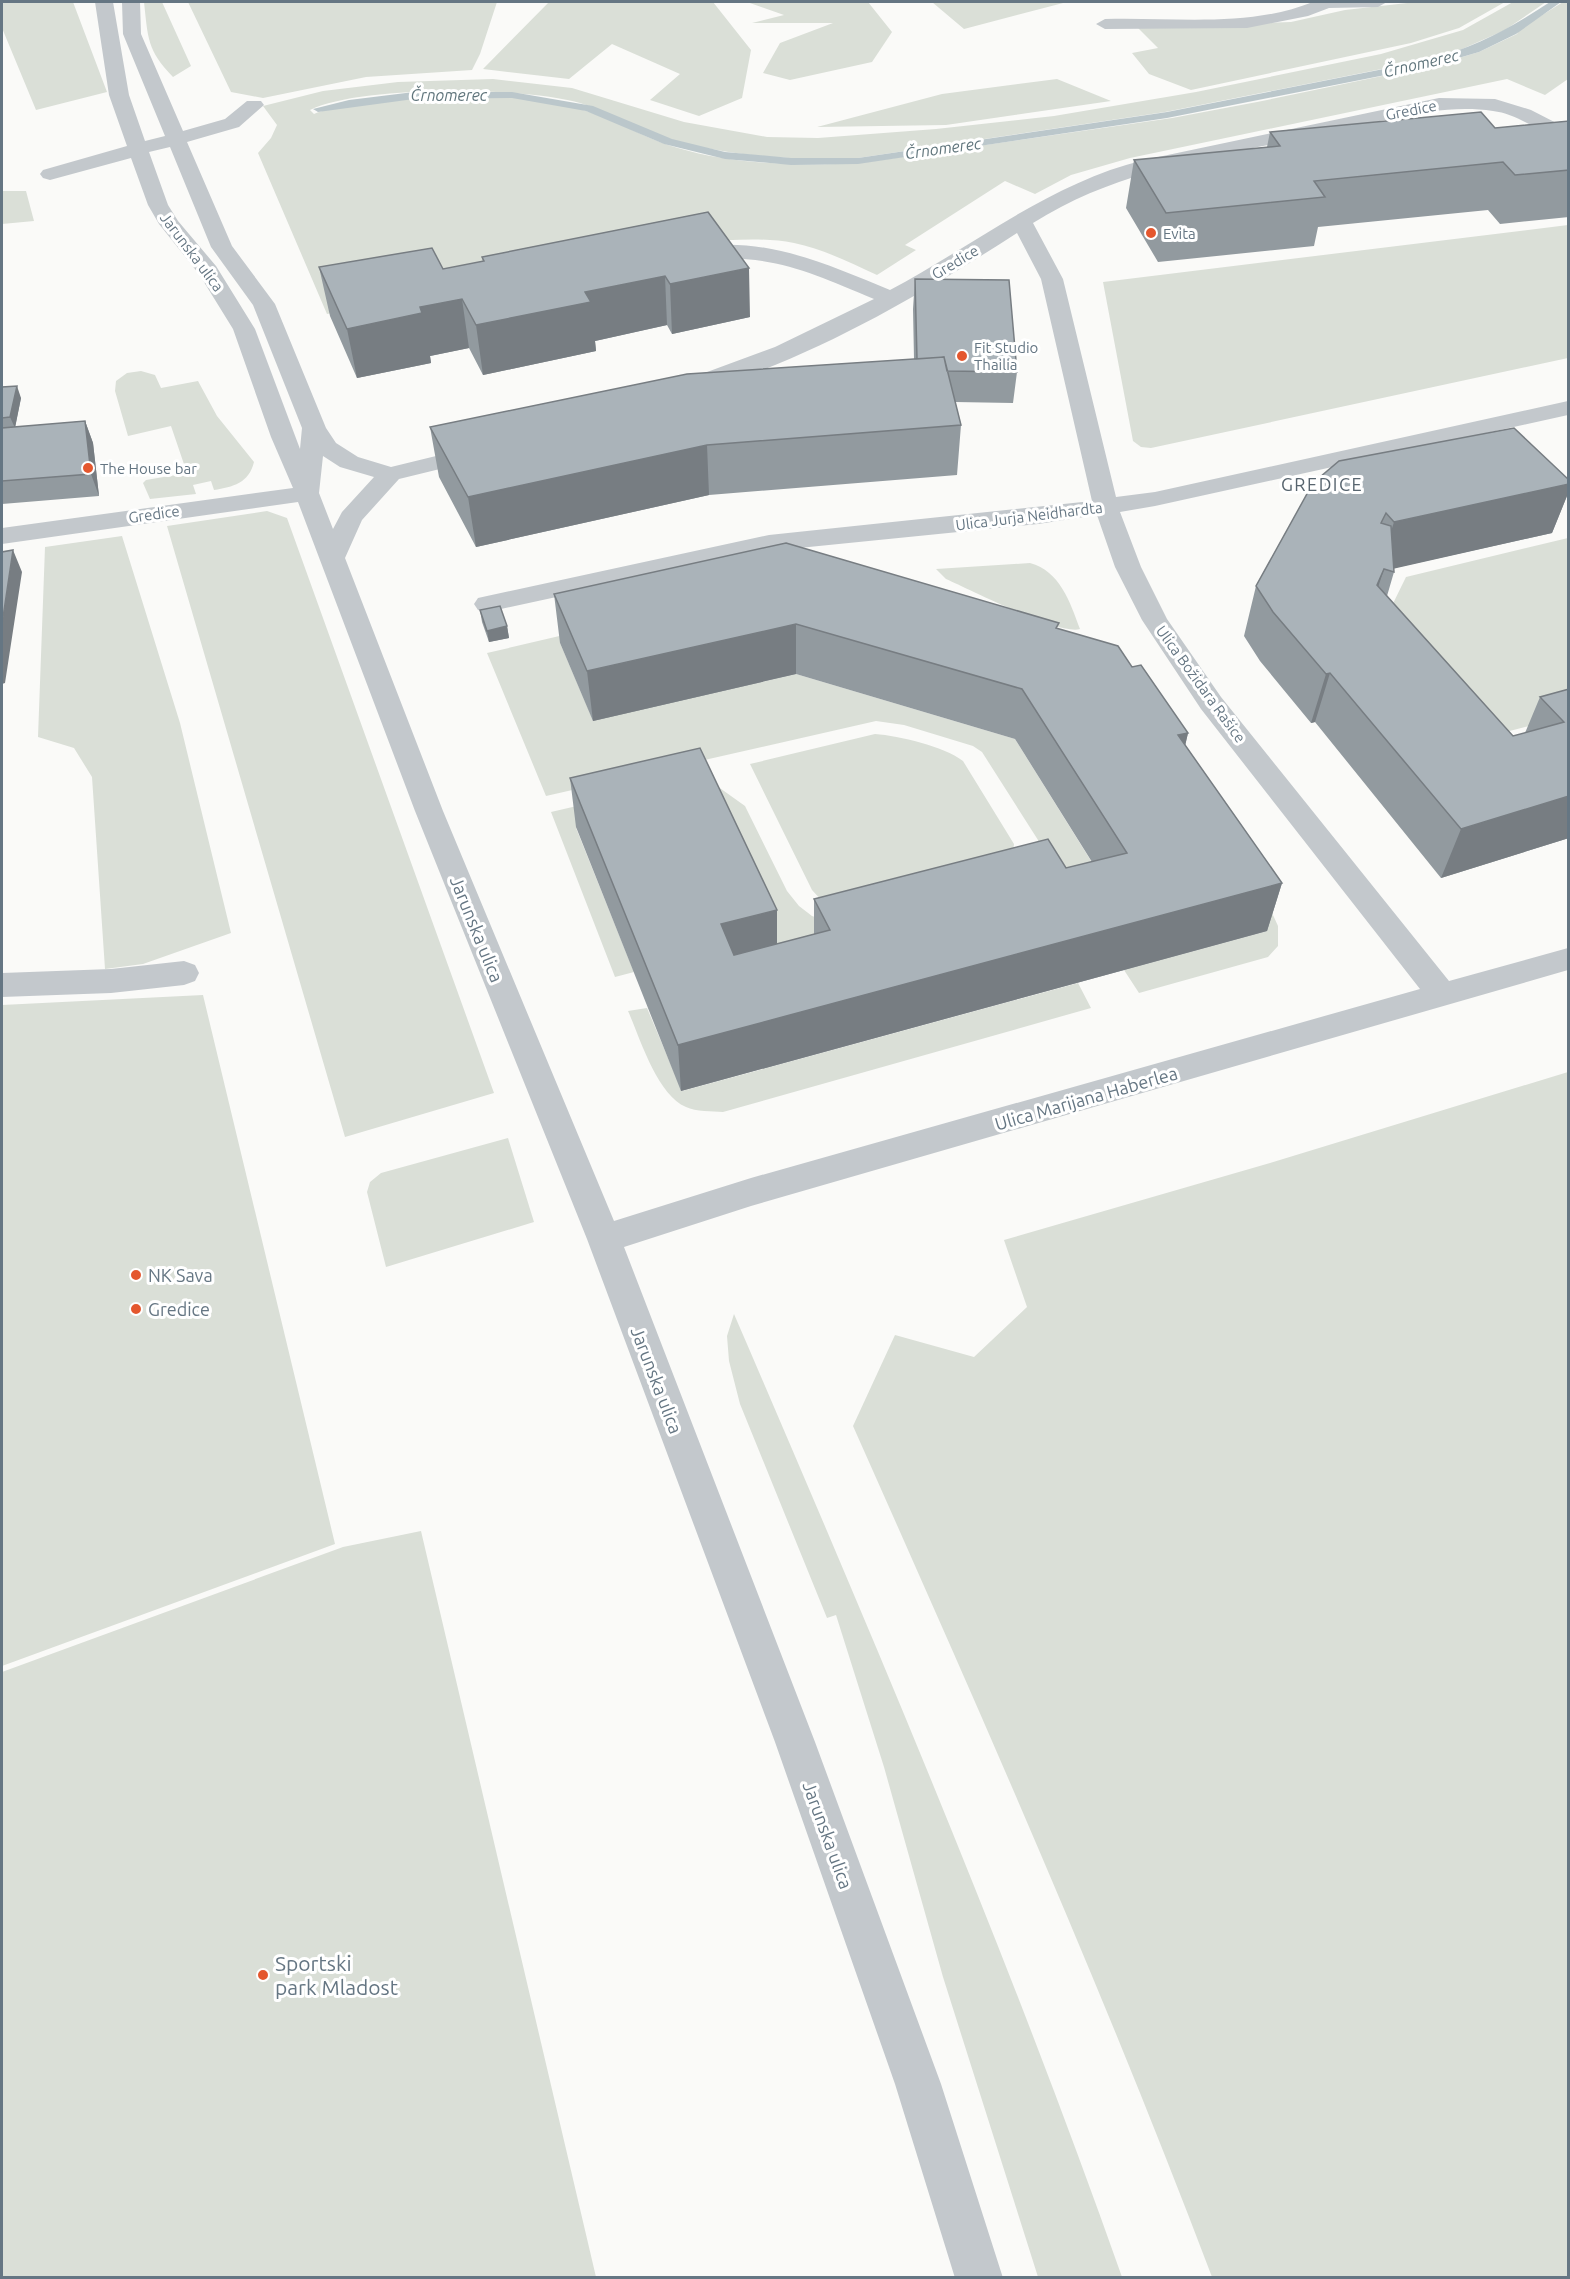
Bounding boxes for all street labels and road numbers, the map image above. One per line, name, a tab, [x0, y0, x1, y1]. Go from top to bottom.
street label: Gredice	[1384, 97, 1438, 123]
street label: Jarunska ulica	[157, 209, 227, 295]
street label: Gredice	[929, 241, 981, 283]
street label: Ulica Jurja Neidhardta	[955, 499, 1103, 533]
street label: Gredice	[127, 502, 181, 526]
street label: Ulica Božidara Rašice	[1153, 622, 1249, 746]
street label: Jarunska ulica	[447, 873, 507, 985]
street label: Ulica Marijana Haberlea	[992, 1062, 1180, 1134]
street label: Jarunska ulica	[627, 1324, 687, 1436]
street label: Jarunska ulica	[799, 1779, 857, 1891]

